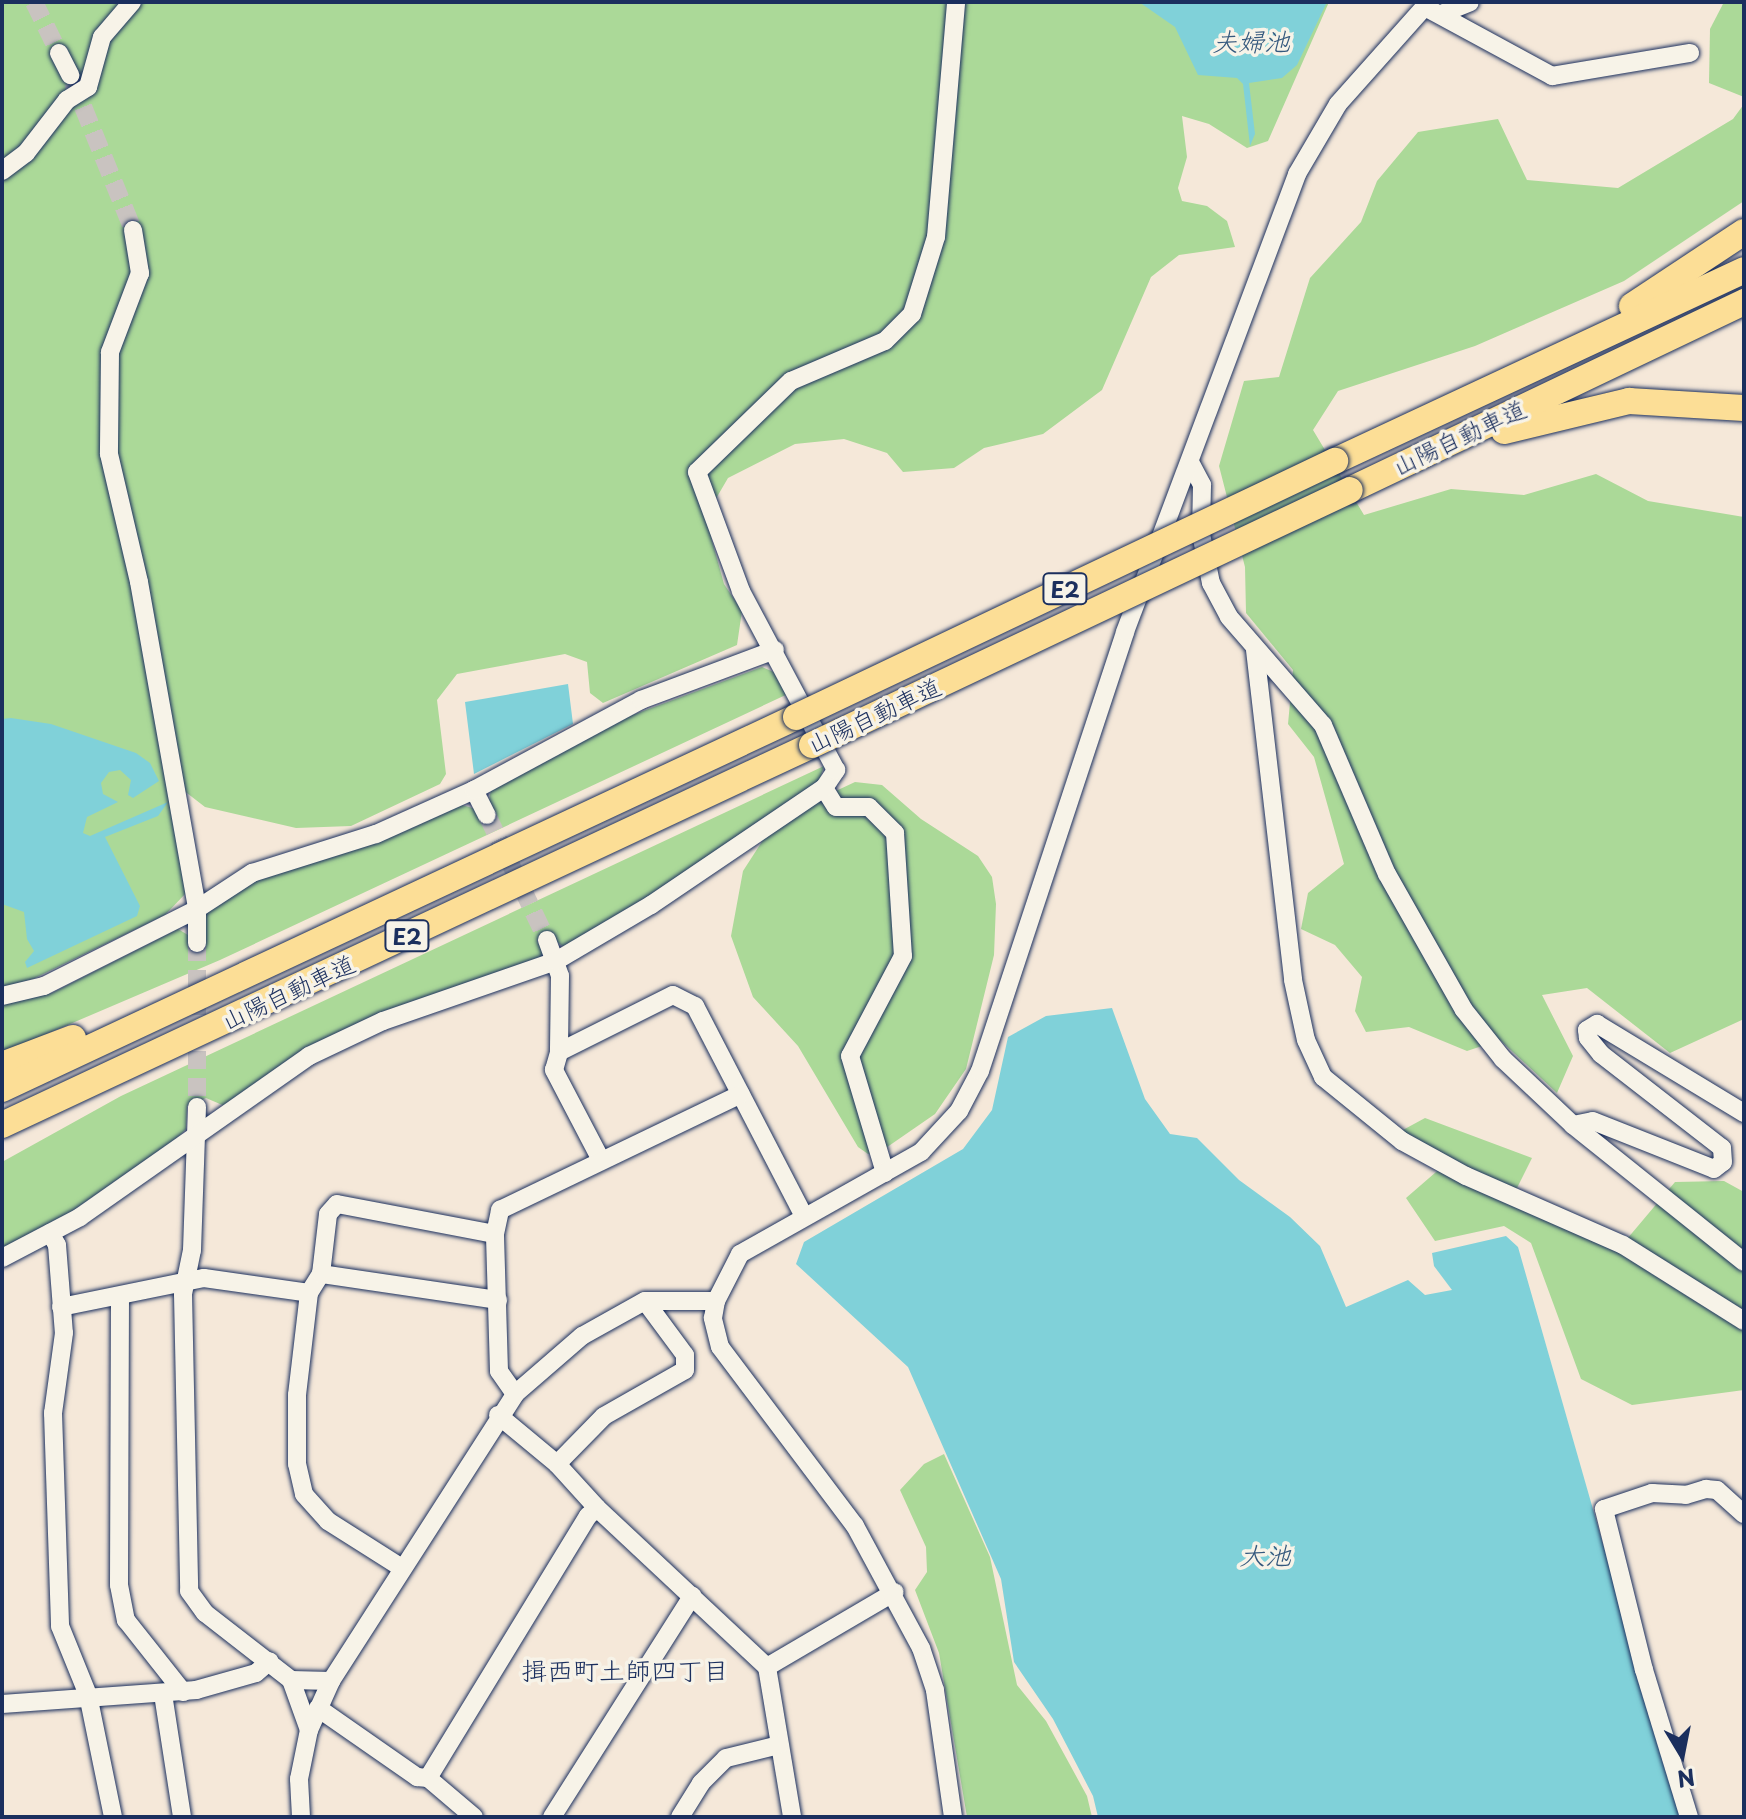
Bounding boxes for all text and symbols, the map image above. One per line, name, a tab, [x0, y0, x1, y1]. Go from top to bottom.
water label: 夫婦池	[1212, 25, 1290, 57]
street label: 山陽自動車道	[1388, 394, 1530, 480]
road number: E2	[1041, 571, 1089, 607]
street label: 山陽自動車道	[803, 672, 945, 758]
road number: E2	[383, 918, 431, 954]
street label: 山陽自動車道	[217, 949, 359, 1035]
water label: 大池	[1239, 1539, 1291, 1571]
district label: 揖西町土師四丁目	[521, 1654, 729, 1686]
north arrow	[1642, 1715, 1722, 1795]
text: N	[1675, 1761, 1698, 1797]

